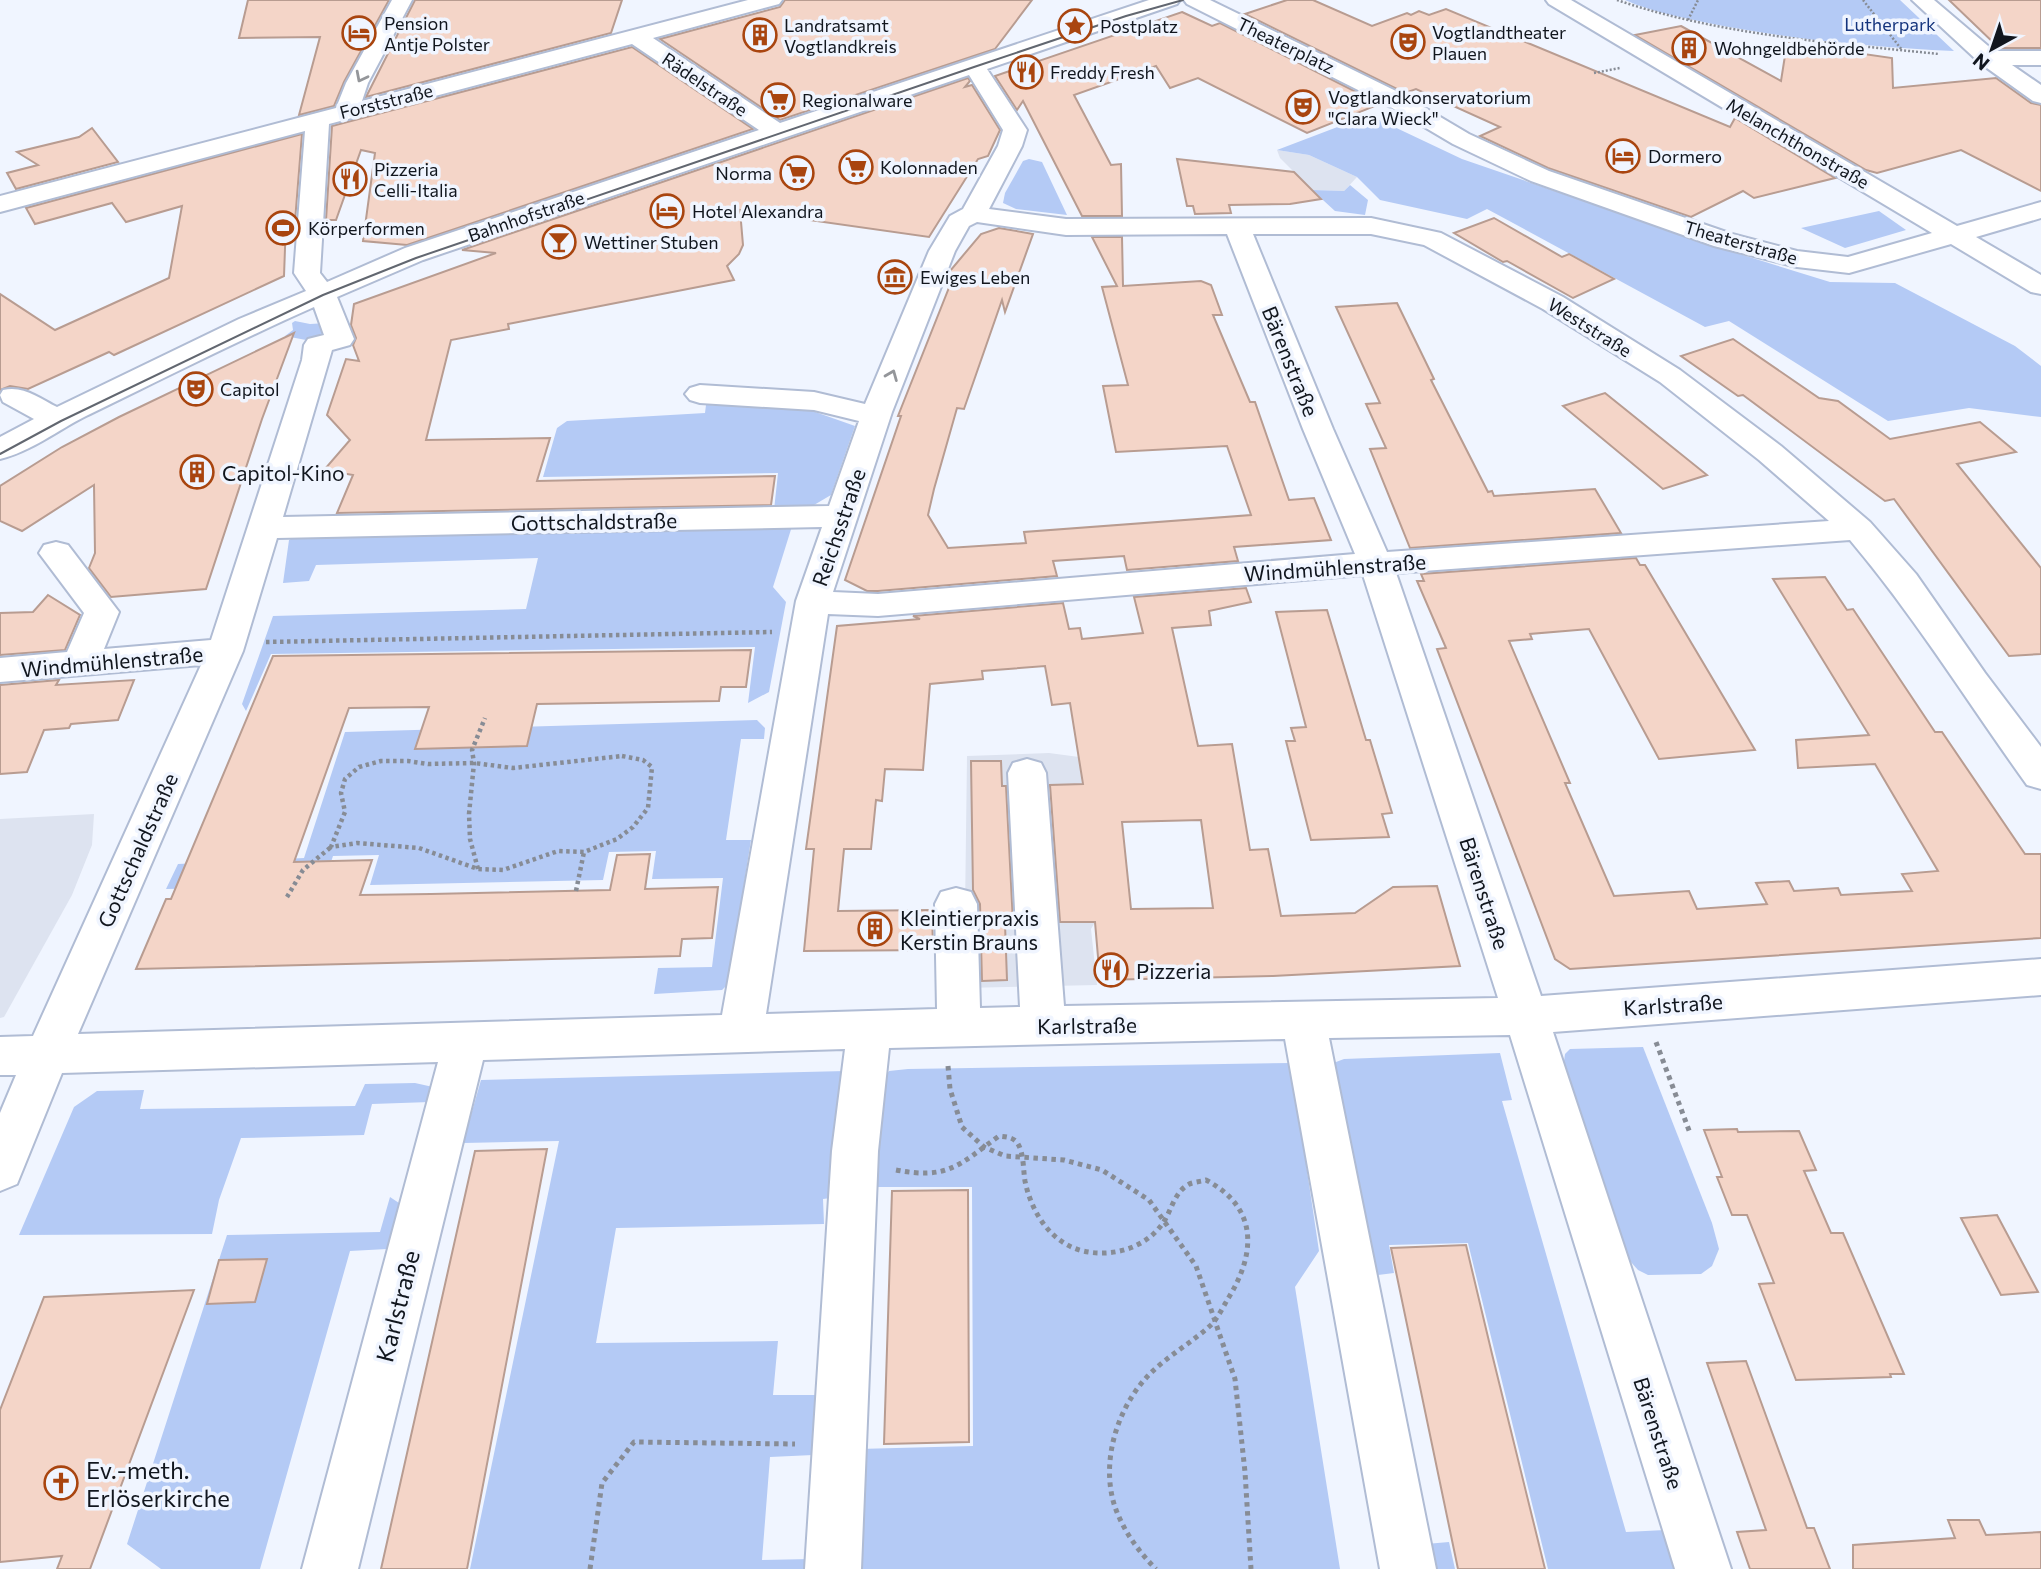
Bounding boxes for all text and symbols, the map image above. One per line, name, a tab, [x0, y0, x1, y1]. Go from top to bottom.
place icon: Postplatz	[1056, 7, 1094, 45]
place label: Pension Antje Polster	[384, 12, 490, 55]
street label: Theaterplatz	[1234, 12, 1338, 78]
park label: Lutherpark	[1844, 13, 1936, 35]
hotel icon: Pension Antje Polster	[340, 14, 378, 52]
place label: Landratsamt Vogtlandkreis	[784, 14, 897, 57]
north arrow	[1957, 14, 2027, 84]
place label: Postplatz	[1100, 15, 1178, 37]
building icon: Landratsamt Vogtlandkreis	[741, 16, 779, 54]
place label: Vogtlandtheater Plauen	[1432, 21, 1566, 64]
theatre icon: Vogtlandtheater Plauen	[1389, 23, 1427, 61]
building icon: Wohngeldbehörde	[1670, 29, 1708, 67]
place label: Wohngeldbehörde	[1714, 37, 1865, 59]
street label: Rädelstraße	[658, 47, 752, 121]
text: N	[1968, 49, 1994, 76]
restaurant icon: Freddy Fresh	[1007, 53, 1045, 91]
place label: Freddy Fresh	[1050, 61, 1155, 83]
one-way arrow	[356, 70, 369, 82]
street label: Forststraße	[337, 79, 435, 123]
supermarket icon: Regionalware	[759, 81, 797, 119]
place label: Vogtlandkonservatorium "Clara Wieck"	[1328, 86, 1531, 129]
theatre icon: Vogtlandkonservatorium "Clara Wieck"	[1284, 88, 1322, 126]
place label: Regionalware	[802, 89, 912, 111]
street label: Melanchthonstraße	[1723, 93, 1873, 193]
hotel icon: Dormero	[1604, 137, 1642, 175]
place label: Dormero	[1648, 145, 1722, 167]
supermarket icon: Kolonnaden	[837, 148, 875, 186]
supermarket icon: Norma	[778, 154, 816, 192]
place label: Kolonnaden	[880, 156, 978, 178]
place label: Pizzeria Celli-Italia	[374, 158, 458, 201]
restaurant icon: Pizzeria Celli-Italia	[331, 160, 369, 198]
place label: Norma	[715, 162, 772, 184]
street label: Bahnhofstraße	[465, 186, 587, 246]
hotel icon: Hotel Alexandra	[648, 192, 686, 230]
place label: Hotel Alexandra	[692, 200, 824, 222]
sports icon: Körperformen	[264, 209, 302, 247]
street label: Theaterstraße	[1682, 215, 1800, 269]
place label: Körperformen	[308, 217, 425, 239]
bar icon: Wettiner Stuben	[540, 223, 578, 261]
place label: Wettiner Stuben	[584, 231, 719, 253]
museum icon: Ewiges Leben	[876, 258, 914, 296]
place label: Ewiges Leben	[920, 266, 1030, 288]
street label: Weststraße	[1544, 293, 1636, 361]
street label: Bärenstraße	[1258, 302, 1324, 420]
theatre icon: Capitol	[177, 370, 215, 408]
one-way arrow	[884, 370, 898, 382]
place label: Capitol	[220, 378, 280, 400]
building icon: Capitol-Kino	[178, 453, 216, 491]
place label: Capitol-Kino	[222, 460, 344, 485]
street label: Reichsstraße	[806, 465, 870, 589]
street label: Gottschaldstraße	[511, 507, 677, 535]
street label: Windmühlenstraße	[1243, 548, 1427, 586]
street label: Windmühlenstraße	[20, 641, 204, 681]
street label: Gottschaldstraße	[92, 769, 182, 931]
street label: Bärenstraße	[1455, 834, 1515, 952]
place label: Kleintierpraxis Kerstin Brauns	[900, 905, 1039, 954]
building icon: Kleintierpraxis Kerstin Brauns	[856, 910, 894, 948]
restaurant icon: Pizzeria	[1092, 951, 1130, 989]
place label: Pizzeria	[1136, 958, 1211, 983]
street label: Karlstraße	[1622, 988, 1724, 1020]
street label: Karlstraße	[1037, 1012, 1137, 1038]
street label: Karlstraße	[369, 1247, 425, 1365]
street label: Bärenstraße	[1629, 1374, 1689, 1492]
place label: Ev.-meth. Erlöserkirche	[86, 1455, 230, 1512]
church icon: Ev.-meth. Erlöserkirche	[42, 1464, 80, 1502]

